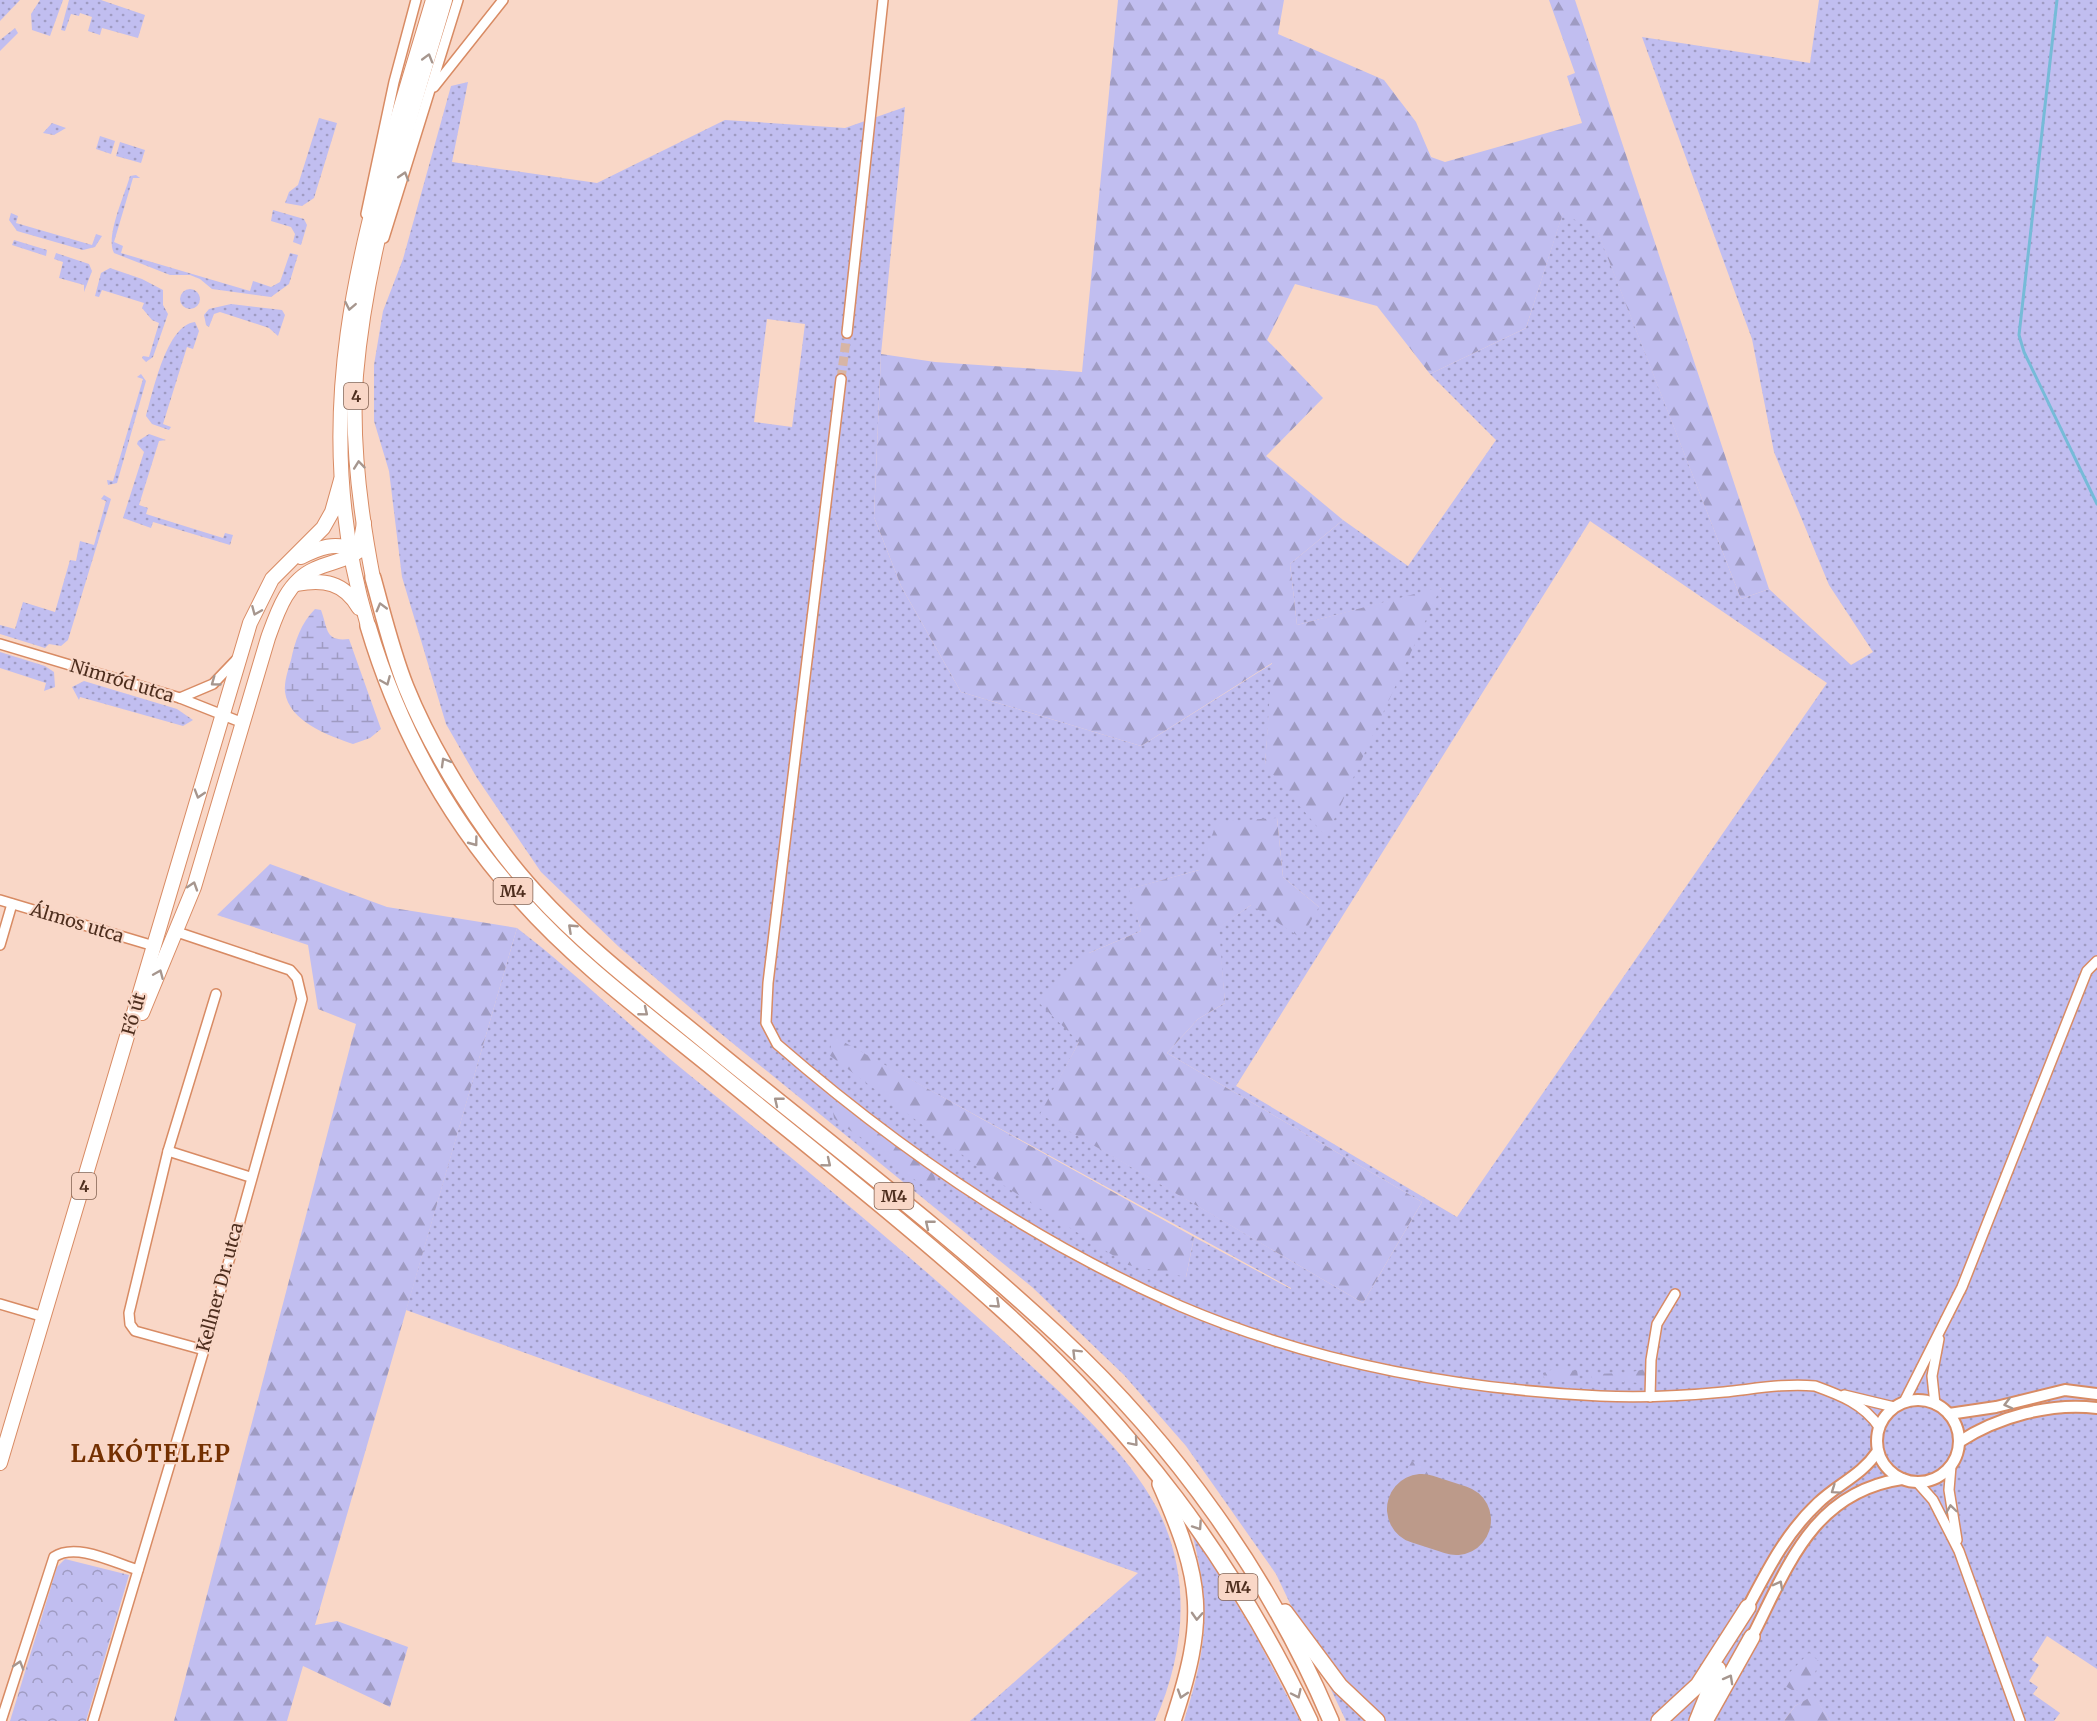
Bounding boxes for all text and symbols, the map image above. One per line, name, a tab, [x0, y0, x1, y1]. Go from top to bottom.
one-way arrow	[421, 53, 433, 64]
one-way arrow	[397, 171, 409, 182]
one-way arrow	[345, 302, 357, 311]
road number: 4	[344, 383, 368, 409]
one-way arrow	[353, 460, 366, 469]
one-way arrow	[376, 602, 389, 612]
one-way arrow	[251, 604, 263, 615]
street label: Nimród utca	[67, 654, 177, 707]
one-way arrow	[210, 675, 221, 686]
one-way arrow	[379, 675, 391, 686]
one-way arrow	[440, 757, 452, 768]
one-way arrow	[193, 789, 206, 799]
one-way arrow	[467, 835, 478, 846]
road number: M4	[494, 878, 532, 904]
one-way arrow	[186, 881, 199, 892]
street label: Álmos utca	[27, 897, 127, 948]
one-way arrow	[568, 924, 578, 935]
one-way arrow	[152, 969, 164, 980]
street label: Fő út	[117, 990, 151, 1038]
one-way arrow	[637, 1005, 648, 1016]
one-way arrow	[774, 1098, 785, 1109]
one-way arrow	[820, 1155, 831, 1166]
road number: 4	[72, 1173, 96, 1199]
road number: M4	[874, 1183, 914, 1209]
street label: Kellner Dr. utca	[191, 1219, 248, 1354]
one-way arrow	[925, 1221, 936, 1232]
one-way arrow	[989, 1297, 1000, 1308]
one-way arrow	[1073, 1349, 1084, 1360]
one-way arrow	[2003, 1397, 2014, 1409]
one-way arrow	[1126, 1435, 1137, 1446]
district label: LAKÓTELEP	[71, 1438, 231, 1469]
one-way arrow	[1831, 1483, 1842, 1494]
one-way arrow	[1946, 1504, 1958, 1514]
one-way arrow	[1191, 1520, 1203, 1530]
road number: M4	[1218, 1574, 1258, 1600]
one-way arrow	[1771, 1581, 1783, 1592]
one-way arrow	[1190, 1611, 1203, 1620]
one-way arrow	[11, 1660, 24, 1671]
one-way arrow	[1722, 1675, 1733, 1686]
one-way arrow	[1289, 1687, 1301, 1698]
one-way arrow	[1177, 1688, 1190, 1699]

